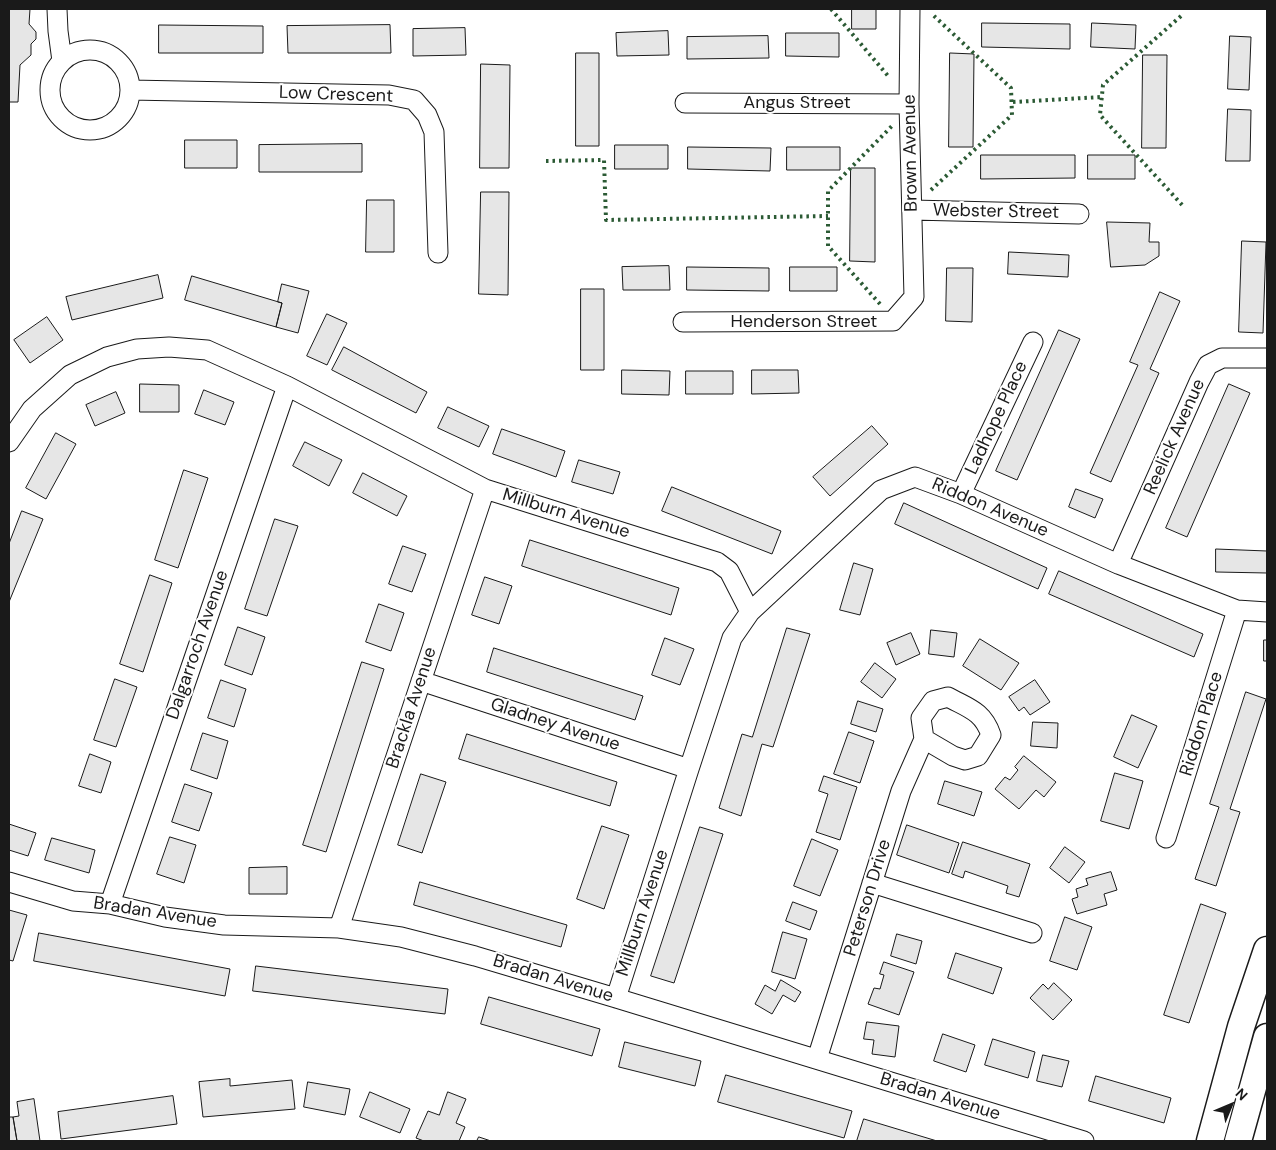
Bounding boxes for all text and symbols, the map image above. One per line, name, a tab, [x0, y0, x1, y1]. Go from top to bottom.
street label: Low Crescent	[278, 82, 394, 108]
street label: Angus Street	[743, 92, 851, 114]
street label: Brown Avenue	[899, 94, 923, 212]
street label: Webster Street	[933, 200, 1059, 224]
street label: Henderson Street	[731, 311, 877, 333]
street label: Ladhope Place	[961, 358, 1033, 478]
street label: Reelick Avenue	[1140, 376, 1210, 498]
street label: Riddon Avenue	[928, 474, 1052, 542]
street label: Millburn Avenue	[500, 484, 632, 544]
street label: Dalgarroch Avenue	[162, 568, 234, 722]
street label: Brackla Avenue	[382, 645, 442, 771]
street label: Riddon Place	[1176, 669, 1228, 779]
street label: Gladney Avenue	[488, 694, 622, 756]
street label: Peterson Drive	[840, 837, 896, 959]
street label: Millburn Avenue	[612, 847, 674, 979]
street label: Bradan Avenue	[92, 893, 218, 933]
street label: Bradan Avenue	[490, 950, 616, 1008]
street label: Bradan Avenue	[877, 1068, 1003, 1126]
north arrow	[1206, 1080, 1256, 1130]
text: N	[1232, 1084, 1252, 1104]

